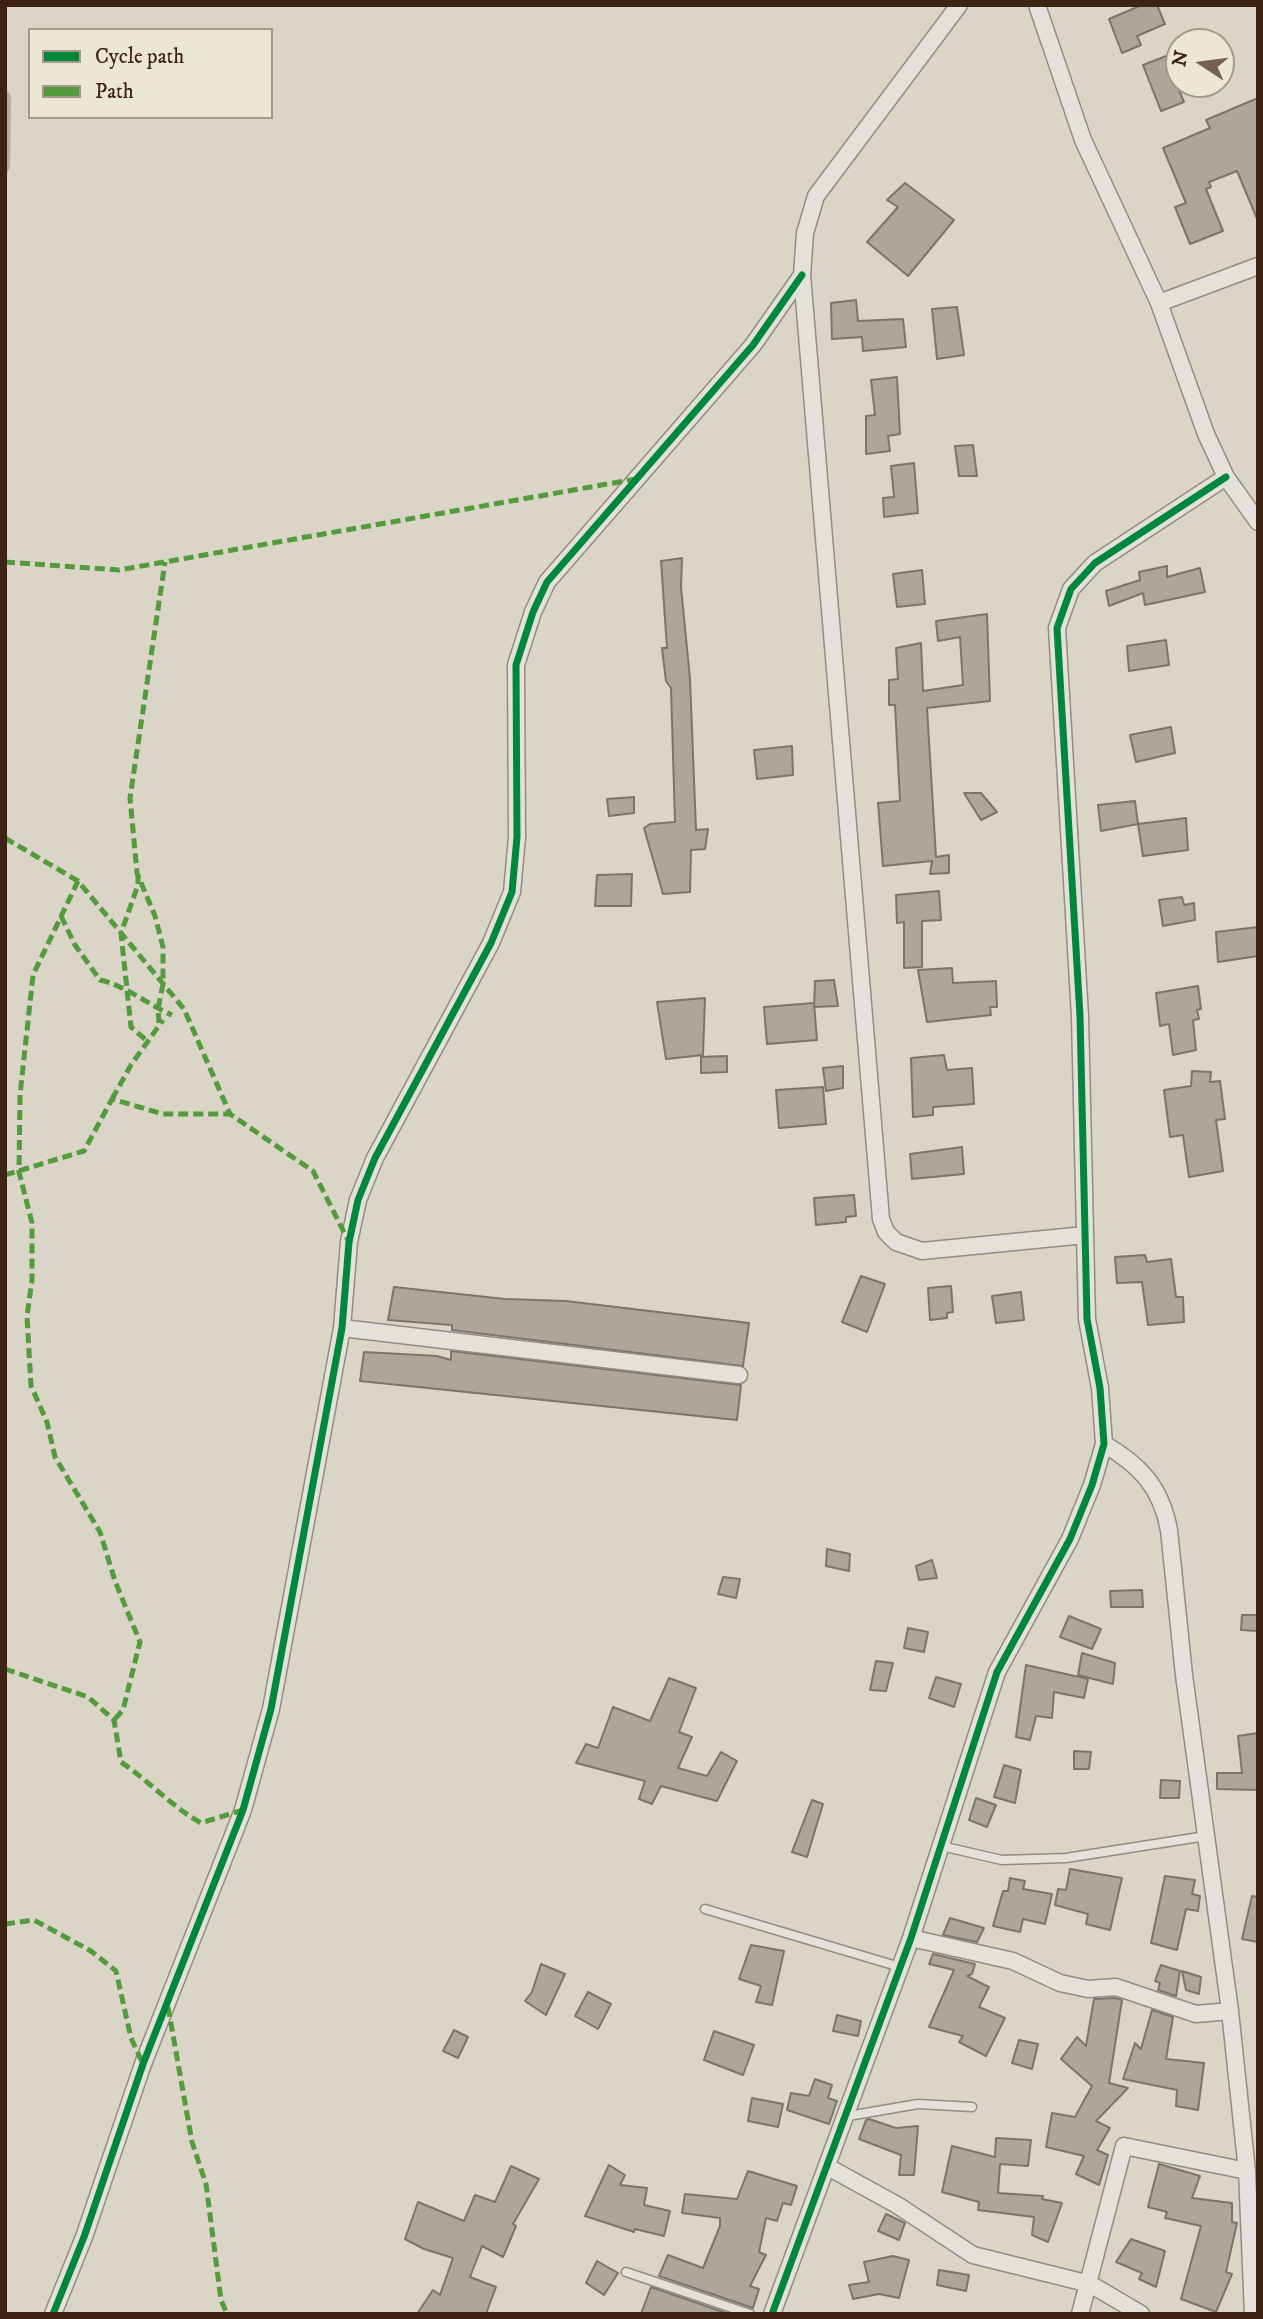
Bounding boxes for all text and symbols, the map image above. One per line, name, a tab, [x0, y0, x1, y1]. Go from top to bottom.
legend	[28, 28, 273, 119]
north arrow	[1165, 28, 1235, 98]
text: Cycle path	[95, 44, 184, 70]
text: N	[1168, 48, 1194, 69]
text: Path	[95, 79, 134, 105]

